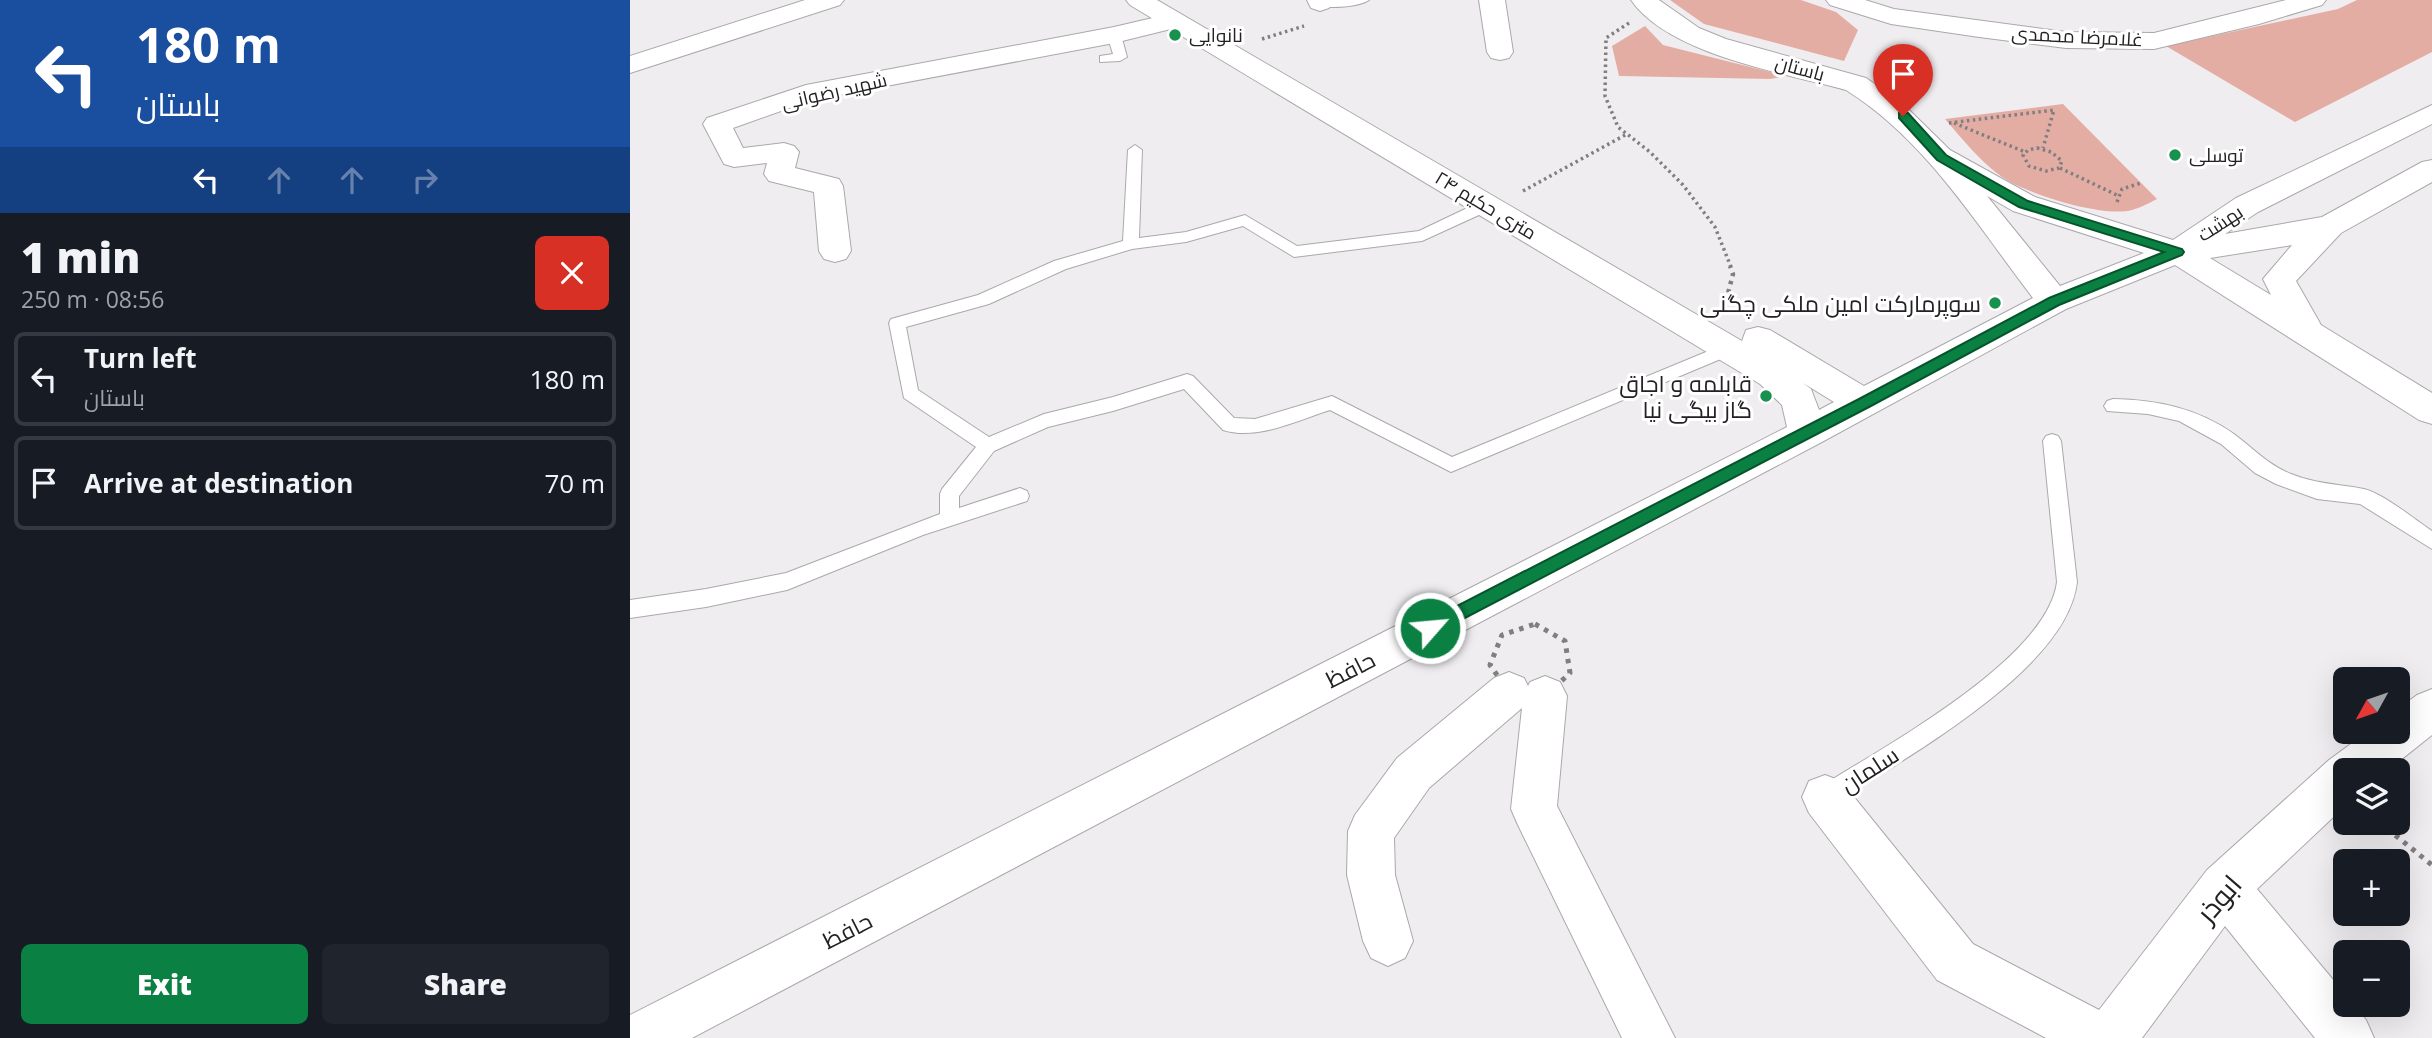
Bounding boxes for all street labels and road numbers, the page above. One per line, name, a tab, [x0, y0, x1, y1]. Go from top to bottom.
street label: غلامرضا محمدی	[2011, 20, 2143, 52]
street label: باستان	[1772, 49, 1828, 87]
street label: شهید رضوانی	[779, 66, 889, 116]
street label: ۲۴ متری حکیم	[1430, 164, 1542, 246]
street label: بهشت	[2192, 199, 2248, 247]
street label: حافظ	[1320, 643, 1380, 695]
street label: سلمان	[1834, 738, 1904, 800]
street label: ابوذر	[2185, 866, 2249, 932]
street label: حافظ	[817, 904, 877, 956]

